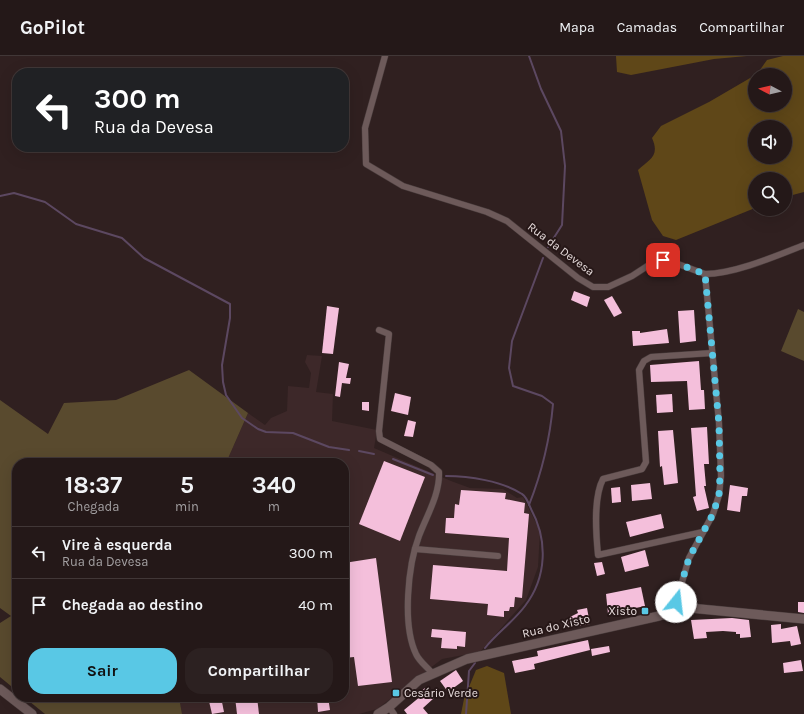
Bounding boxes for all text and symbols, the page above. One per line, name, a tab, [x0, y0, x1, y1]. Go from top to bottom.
text: GoPilot	[20, 17, 85, 39]
text: Mapa	[559, 19, 595, 36]
text: Camadas	[617, 19, 677, 36]
text: Compartilhar	[699, 19, 784, 36]
north arrow	[748, 68, 792, 112]
map controls	[748, 68, 792, 216]
text: 300 m	[94, 82, 181, 115]
icon: left	[28, 84, 80, 136]
text: Rua da Devesa	[94, 116, 214, 138]
button: sound	[748, 120, 792, 164]
button: search	[748, 172, 792, 216]
street label: Rua da Devesa	[525, 219, 597, 279]
pin	[646, 243, 680, 277]
icon: arrive	[652, 249, 674, 271]
text: 18:37	[65, 471, 122, 499]
text: 5	[180, 471, 194, 499]
text: 340	[252, 471, 296, 499]
text: Chegada	[68, 499, 119, 514]
text: min	[175, 499, 199, 514]
text: m	[268, 499, 280, 514]
text: Vire à esquerda	[62, 536, 172, 554]
icon: left	[28, 542, 50, 564]
text: 300 m	[289, 544, 333, 562]
text: Rua da Devesa	[62, 554, 148, 569]
position arrow	[655, 581, 697, 623]
icon: arrive	[28, 594, 50, 616]
text: Chegada ao destino	[62, 596, 203, 614]
text: 40 m	[298, 596, 333, 614]
place label: Xisto	[608, 604, 637, 618]
marker: Xisto	[640, 606, 650, 616]
street label: Rua do Xisto	[521, 611, 591, 641]
button: Sair	[28, 648, 177, 694]
button: Compartilhar	[185, 648, 333, 694]
place label: Cesário Verde	[404, 686, 478, 700]
marker: Cesário Verde	[391, 688, 401, 698]

